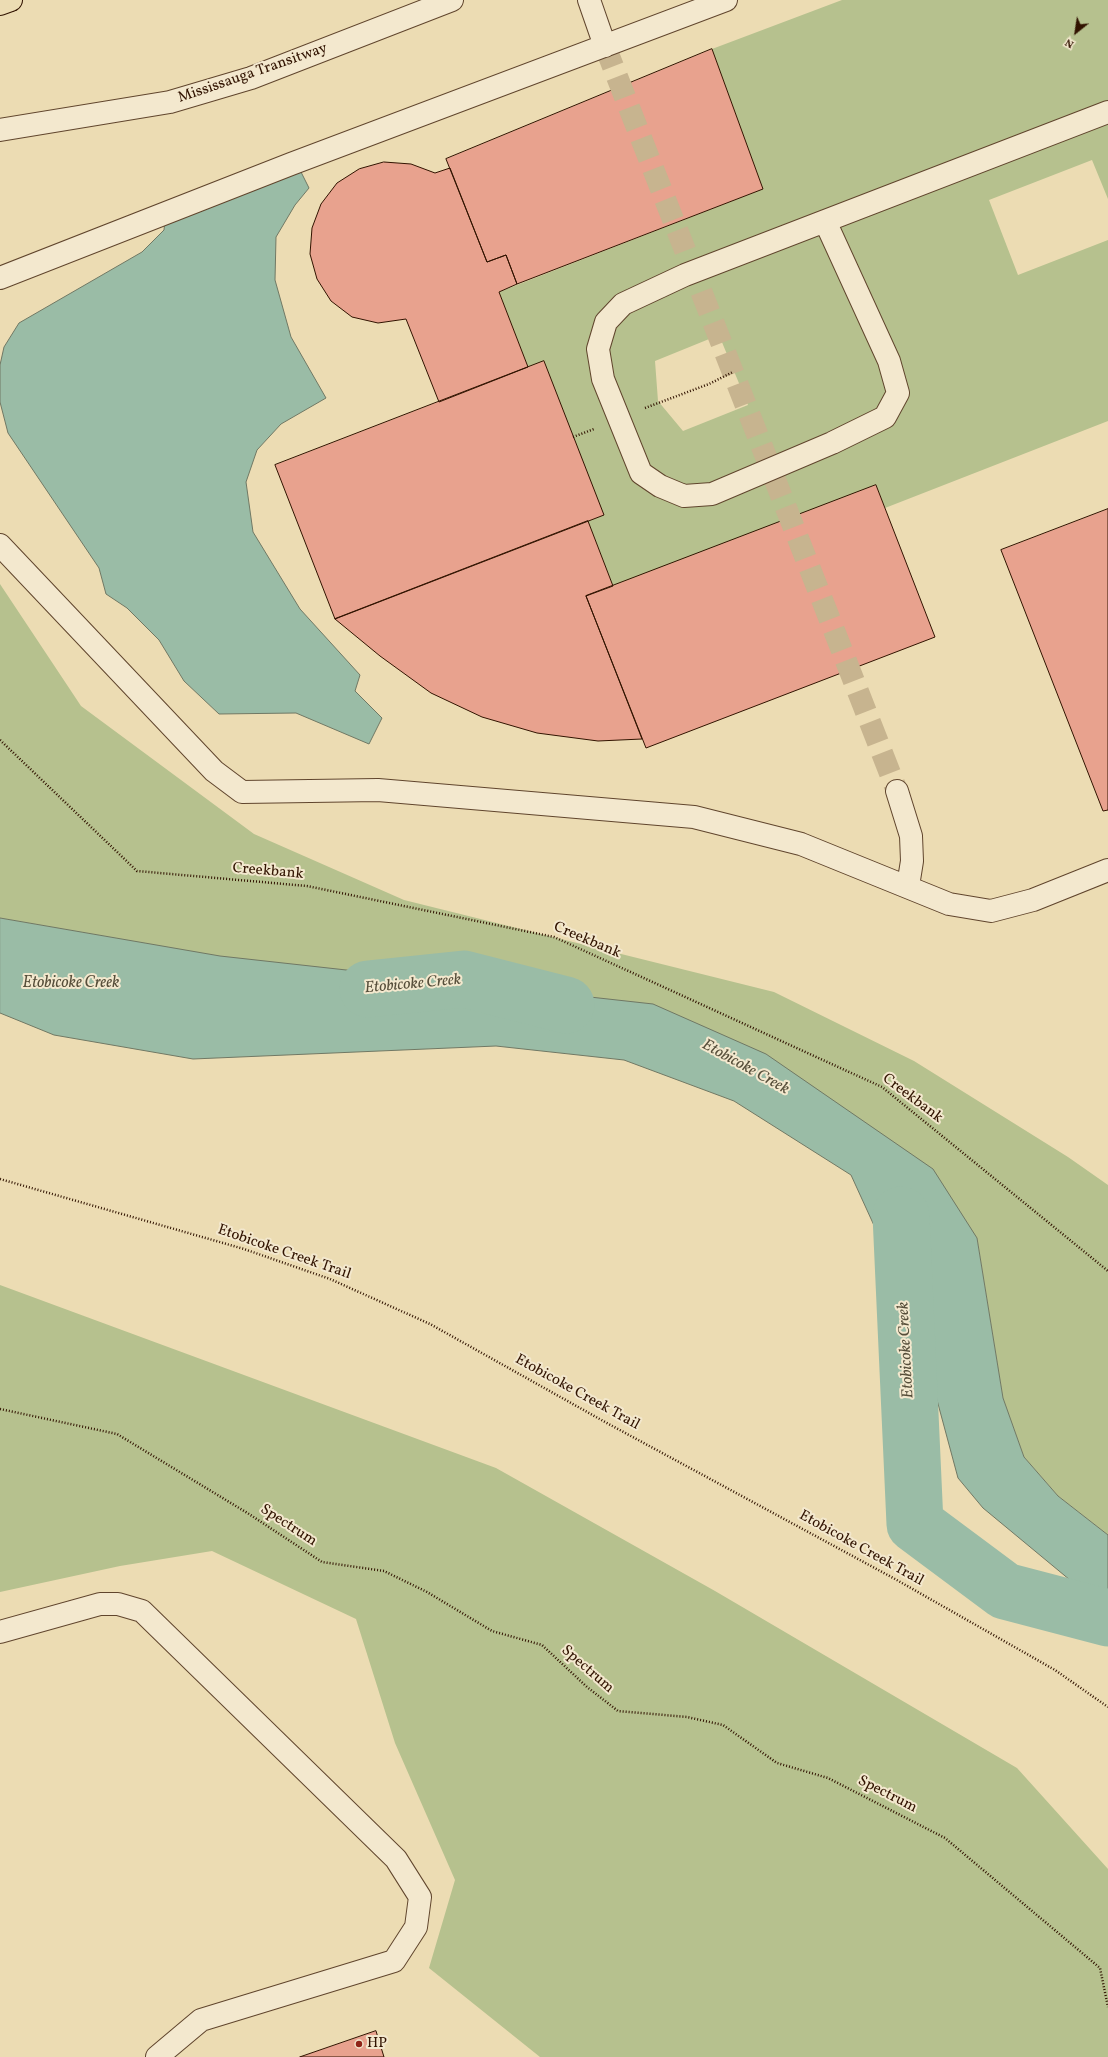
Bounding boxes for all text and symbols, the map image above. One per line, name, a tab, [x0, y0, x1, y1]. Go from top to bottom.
north arrow	[1056, 12, 1096, 52]
text: N	[1063, 34, 1077, 51]
street label: Mississauga Transitway	[176, 40, 330, 108]
street label: Creekbank	[232, 860, 304, 884]
street label: Creekbank	[551, 919, 623, 963]
water label: Etobicoke Creek	[364, 971, 462, 999]
water label: Etobicoke Creek	[23, 974, 119, 994]
water label: Etobicoke Creek	[698, 1036, 792, 1100]
street label: Creekbank	[878, 1070, 946, 1128]
street label: Etobicoke Creek Trail	[215, 1222, 353, 1284]
water label: Etobicoke Creek	[895, 1301, 919, 1399]
street label: Etobicoke Creek Trail	[512, 1351, 642, 1435]
street label: Spectrum	[256, 1501, 320, 1551]
street label: Etobicoke Creek Trail	[796, 1507, 926, 1591]
street label: Spectrum	[557, 1642, 617, 1698]
street label: Spectrum	[854, 1772, 920, 1818]
place label: HP	[367, 2035, 387, 2053]
marker: HP	[354, 2039, 364, 2049]

